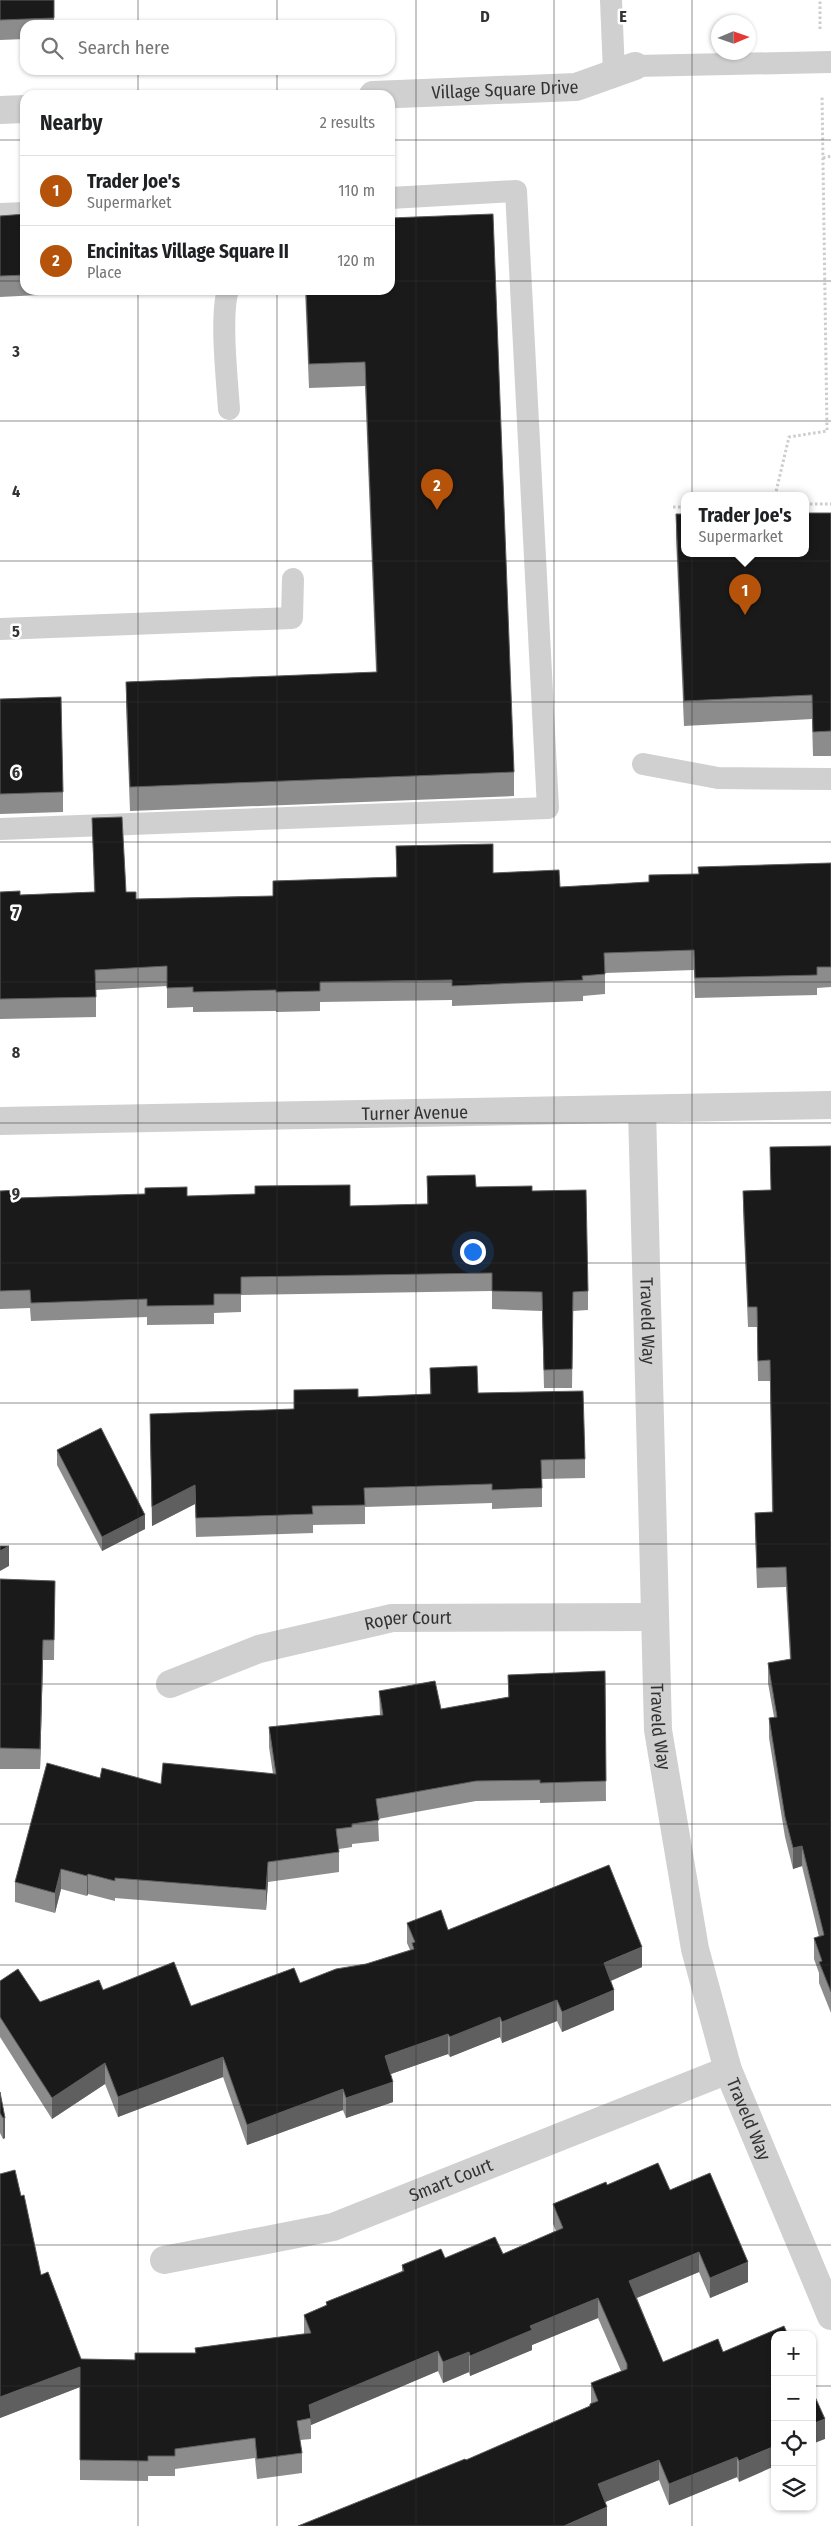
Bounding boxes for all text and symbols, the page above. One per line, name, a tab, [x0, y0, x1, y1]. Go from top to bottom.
text: D	[480, 7, 490, 26]
text: E	[619, 7, 627, 26]
north arrow	[711, 15, 756, 60]
search box	[20, 20, 395, 75]
icon: search	[38, 34, 66, 62]
text: Search here	[78, 36, 170, 59]
street label: Village Square Drive	[431, 76, 579, 104]
text: Nearby	[40, 110, 102, 136]
text: 2 results	[320, 113, 375, 132]
text: Trader Joe's	[87, 170, 180, 193]
text: 1	[53, 181, 59, 200]
text: 110 m	[338, 181, 375, 200]
text: Supermarket	[87, 193, 171, 212]
text: Encinitas Village Square II	[87, 240, 289, 263]
text: 2	[52, 251, 60, 270]
text: 120 m	[337, 251, 375, 270]
text: Place	[87, 263, 122, 282]
text: 3	[11, 342, 20, 361]
pin: 2	[421, 469, 453, 510]
text: 4	[12, 482, 20, 501]
popup	[681, 492, 809, 557]
text: Trader Joe's	[699, 504, 791, 527]
text: Supermarket	[699, 527, 783, 546]
pin: 1	[729, 574, 761, 615]
text: 5	[12, 622, 20, 641]
text: 6	[12, 763, 20, 782]
text: 7	[13, 903, 20, 922]
text: 8	[12, 1043, 21, 1062]
street label: Turner Avenue	[362, 1101, 468, 1125]
text: 9	[12, 1184, 20, 1203]
your location	[460, 1239, 486, 1265]
street label: Traveld Way	[635, 1277, 660, 1365]
street label: Roper Court	[362, 1607, 452, 1635]
street label: Traveld Way	[646, 1683, 676, 1772]
street label: Traveld Way	[722, 2075, 776, 2164]
street label: Smart Court	[406, 2154, 496, 2207]
map controls	[771, 2331, 816, 2511]
button: +	[771, 2331, 816, 2376]
button: −	[771, 2376, 816, 2421]
button: locate	[771, 2421, 816, 2466]
button: layers	[771, 2466, 816, 2511]

